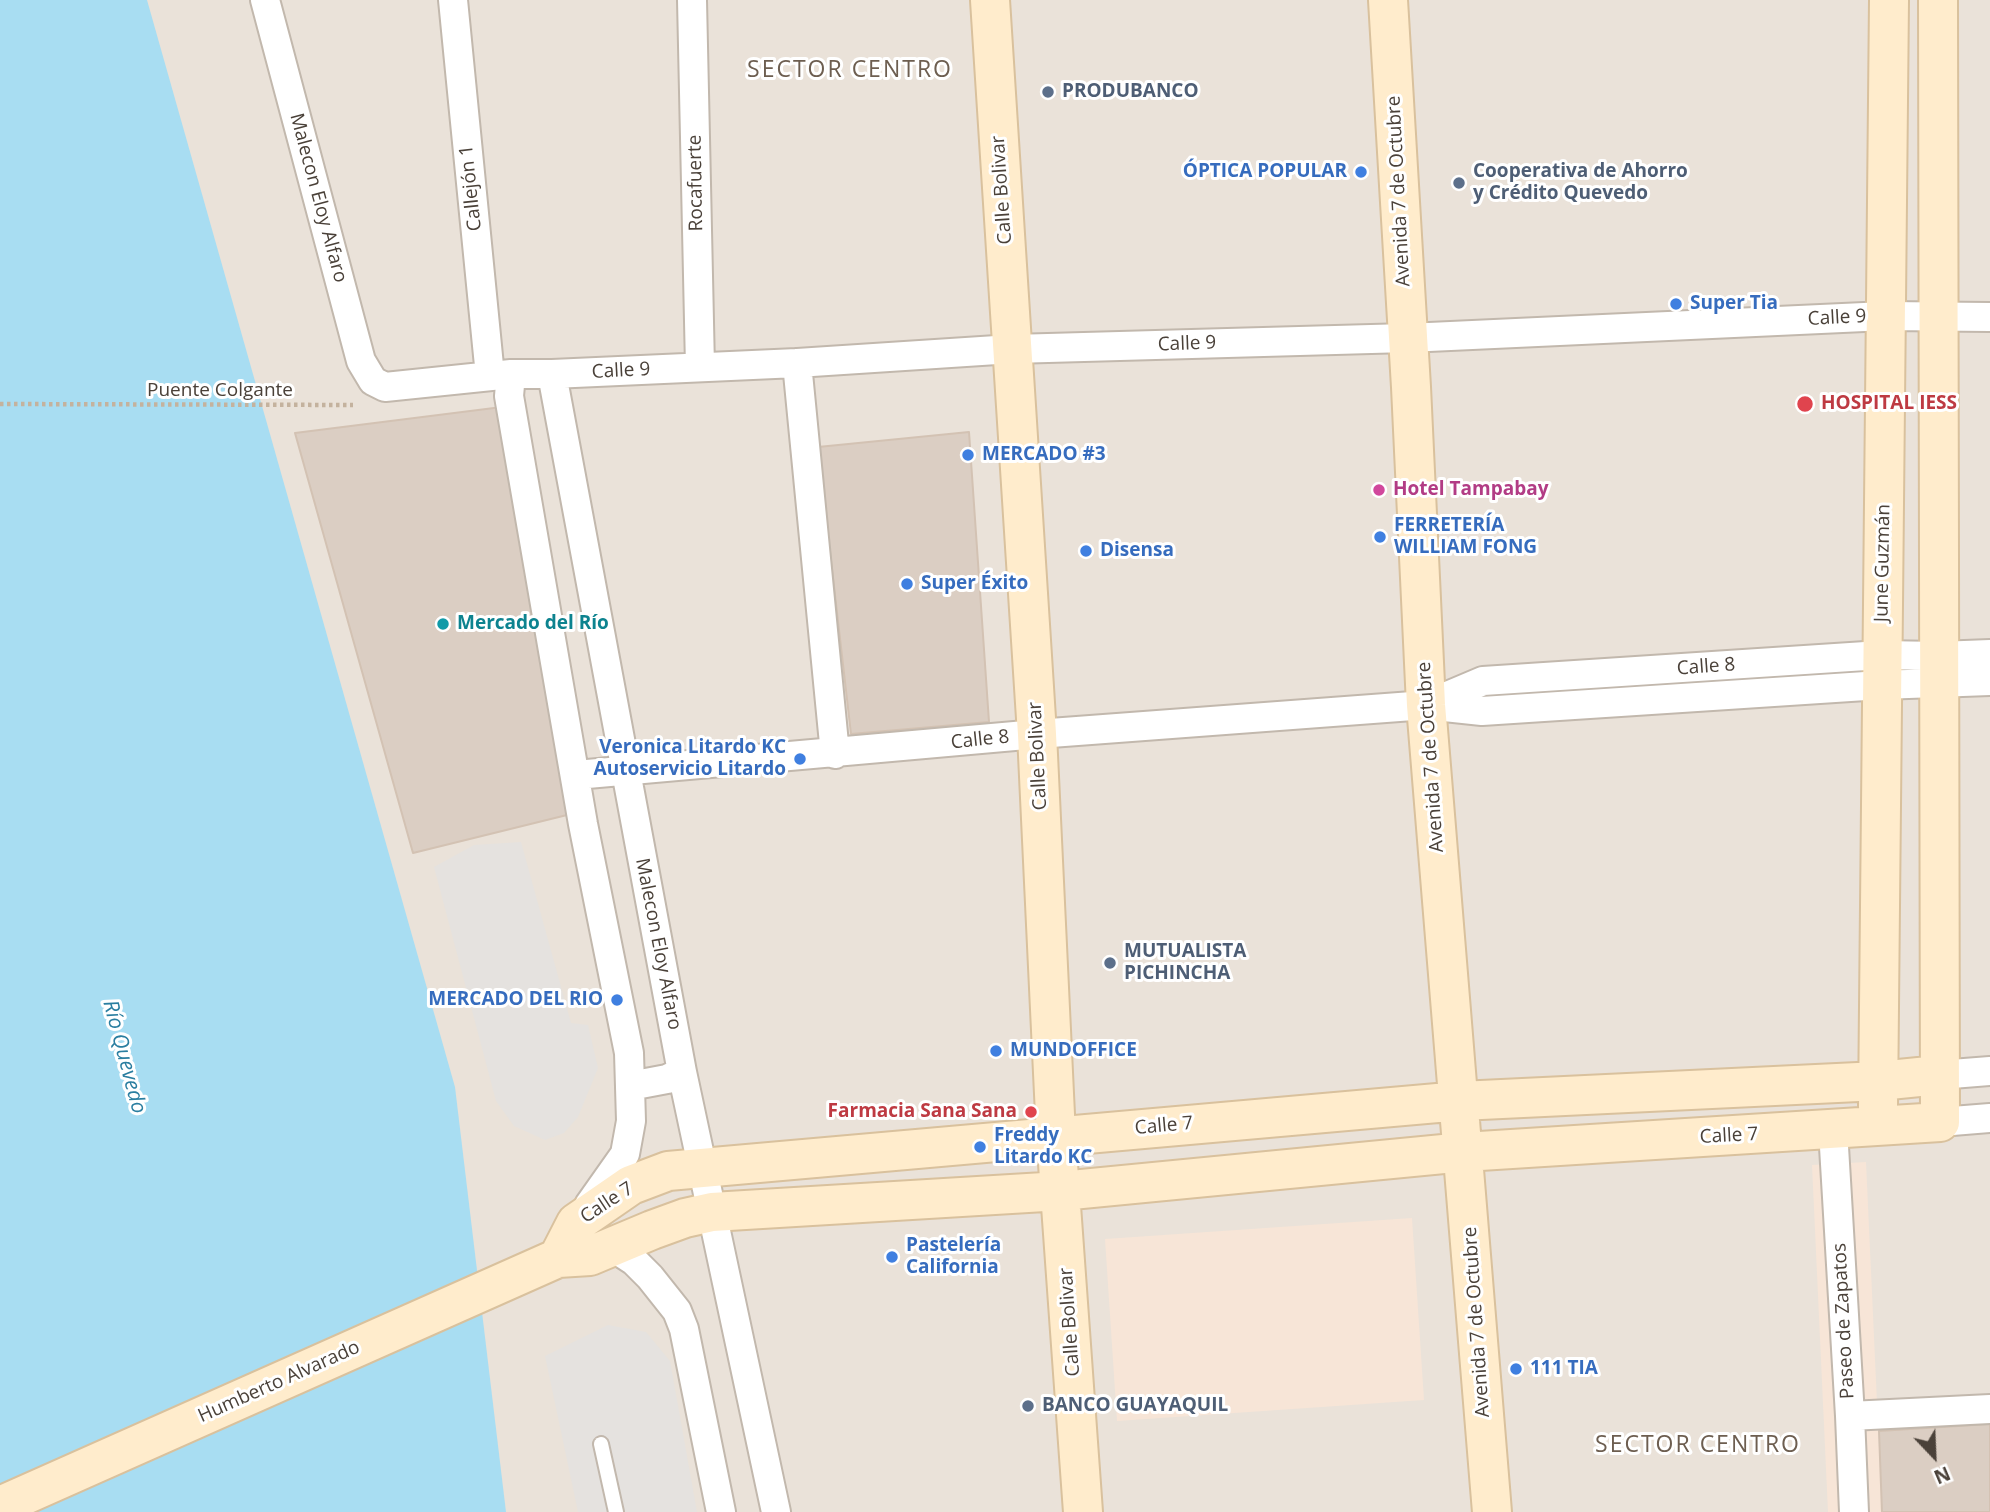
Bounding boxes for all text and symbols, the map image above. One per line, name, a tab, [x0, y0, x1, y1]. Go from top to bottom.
district label: SECTOR CENTRO	[749, 56, 951, 84]
place label: PRODUBANCO	[1062, 81, 1199, 103]
marker: PRODUBANCO	[1040, 84, 1056, 100]
street label: Avenida 7 de Octubre	[1383, 95, 1415, 287]
street label: Malecon Eloy Alfaro	[284, 111, 352, 285]
street label: Rocafuerte	[684, 134, 708, 232]
street label: Calle Bolivar	[987, 135, 1017, 245]
street label: Callejón 1	[455, 144, 487, 232]
place label: ÓPTICA POPULAR	[1183, 161, 1347, 183]
place label: Cooperativa de Ahorro y Crédito Quevedo	[1473, 161, 1688, 205]
marker: ÓPTICA POPULAR	[1353, 164, 1369, 180]
marker: Cooperativa de Ahorro y Crédito Quevedo	[1451, 175, 1467, 191]
place label: Super Tia	[1690, 293, 1778, 315]
marker: Super Tia	[1668, 296, 1684, 312]
street label: Calle 9	[1807, 305, 1867, 331]
street label: Calle 9	[1157, 332, 1217, 356]
street label: Calle 9	[591, 358, 651, 384]
street label: Puente Colgante	[147, 380, 293, 402]
place label: HOSPITAL IESS	[1821, 393, 1957, 415]
marker: HOSPITAL IESS	[1795, 394, 1815, 414]
place label: MERCADO #3	[982, 444, 1106, 466]
marker: MERCADO #3	[960, 447, 976, 463]
place label: Hotel Tampabay	[1393, 479, 1548, 501]
marker: Hotel Tampabay	[1371, 482, 1387, 498]
street label: June Guzmán	[1871, 504, 1895, 622]
place label: FERRETERÍA WILLIAM FONG	[1394, 515, 1537, 559]
marker: FERRETERÍA WILLIAM FONG	[1372, 529, 1388, 545]
place label: Disensa	[1100, 540, 1174, 562]
marker: Disensa	[1078, 543, 1094, 559]
place label: Super Éxito	[921, 573, 1028, 595]
marker: Super Éxito	[899, 576, 915, 592]
place label: Mercado del Río	[457, 613, 609, 635]
marker: Mercado del Río	[435, 616, 451, 632]
street label: Calle 8	[1676, 654, 1736, 680]
street label: Avenida 7 de Octubre	[1413, 661, 1449, 853]
street label: Calle Bolivar	[1024, 701, 1052, 811]
street label: Calle 8	[950, 726, 1010, 754]
place label: Veronica Litardo KC Autoservicio Litardo	[594, 737, 786, 781]
marker: Veronica Litardo KC Autoservicio Litardo	[792, 751, 808, 767]
street label: Malecon Eloy Alfaro	[630, 856, 686, 1032]
place label: MUTUALISTA PICHINCHA	[1124, 941, 1246, 985]
marker: MUTUALISTA PICHINCHA	[1102, 955, 1118, 971]
place label: MERCADO DEL RIO	[428, 989, 603, 1011]
marker: MERCADO DEL RIO	[609, 992, 625, 1008]
water label: Río Quevedo	[97, 998, 151, 1116]
place label: MUNDOFFICE	[1010, 1040, 1137, 1062]
marker: MUNDOFFICE	[988, 1043, 1004, 1059]
place label: Farmacia Sana Sana	[828, 1101, 1017, 1123]
marker: Farmacia Sana Sana	[1023, 1104, 1039, 1120]
street label: Calle 7	[1134, 1112, 1194, 1140]
street label: Calle 7	[1699, 1123, 1759, 1149]
place label: Freddy Litardo KC	[994, 1125, 1092, 1169]
marker: Freddy Litardo KC	[972, 1139, 988, 1155]
street label: Calle 7	[576, 1177, 638, 1229]
street label: Avenida 7 de Octubre	[1459, 1226, 1495, 1418]
place label: Pastelería California	[906, 1235, 1001, 1279]
street label: Paseo de Zapatos	[1829, 1242, 1859, 1400]
marker: Pastelería California	[884, 1249, 900, 1265]
street label: Calle Bolivar	[1055, 1267, 1085, 1377]
street label: Humberto Alvarado	[195, 1336, 363, 1428]
place label: 111 TIA	[1530, 1358, 1598, 1380]
marker: 111 TIA	[1508, 1361, 1524, 1377]
place label: BANCO GUAYAQUIL	[1042, 1395, 1228, 1417]
marker: BANCO GUAYAQUIL	[1020, 1398, 1036, 1414]
north arrow	[1899, 1421, 1969, 1491]
district label: SECTOR CENTRO	[1597, 1431, 1799, 1459]
text: N	[1930, 1460, 1954, 1490]

